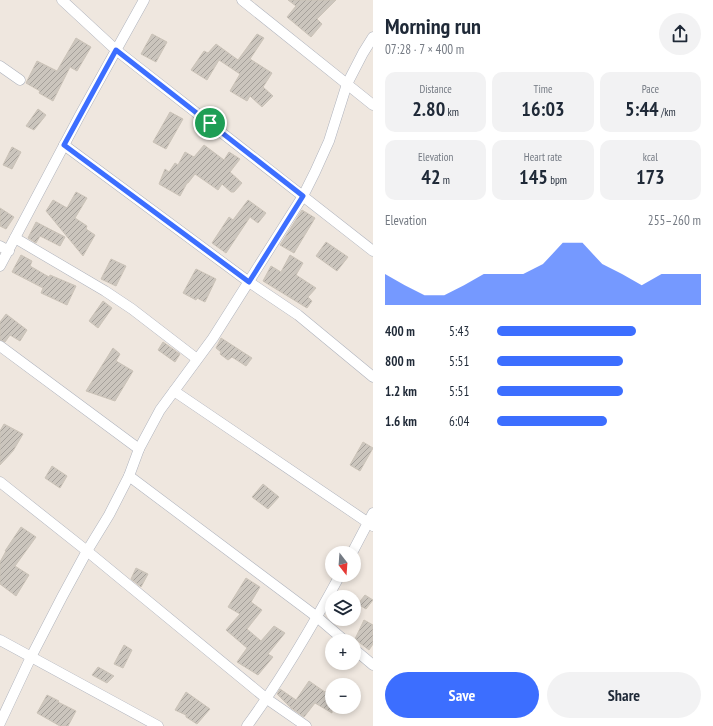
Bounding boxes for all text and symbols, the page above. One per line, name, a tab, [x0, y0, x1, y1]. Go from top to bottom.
text: Morning run	[385, 12, 481, 40]
button: share	[659, 13, 701, 55]
text: 07:28 · 7 × 400 m	[385, 41, 464, 58]
text: Distance	[419, 82, 452, 96]
text: Time	[533, 82, 553, 96]
text: Pace	[642, 82, 659, 96]
text: 2.80	[412, 96, 445, 122]
text: 16:03	[521, 96, 565, 122]
text: 5:44	[625, 96, 659, 122]
text: km	[445, 105, 459, 119]
text: /km	[659, 105, 676, 119]
pin	[193, 106, 227, 140]
icon: arrive	[199, 112, 221, 134]
text: Elevation	[418, 150, 453, 164]
text: Heart rate	[524, 150, 562, 164]
text: kcal	[643, 150, 658, 164]
text: 42	[421, 164, 440, 190]
text: 145	[519, 164, 548, 190]
text: 173	[636, 164, 665, 190]
text: m	[440, 173, 450, 187]
text: bpm	[548, 173, 567, 187]
text: Elevation	[385, 212, 427, 229]
text: 255–260 m	[648, 212, 701, 229]
text: 400 m	[385, 323, 415, 340]
text: 5:43	[449, 323, 469, 340]
text: 800 m	[385, 353, 415, 370]
text: 5:51	[449, 353, 469, 370]
text: 1.2 km	[385, 383, 417, 400]
text: 5:51	[449, 383, 469, 400]
text: 1.6 km	[385, 413, 417, 430]
text: 6:04	[449, 413, 469, 430]
north arrow	[325, 546, 361, 582]
map controls	[325, 546, 361, 714]
button: layers	[325, 590, 361, 626]
button: +	[325, 634, 361, 670]
button: Save	[385, 672, 539, 718]
button: Share	[547, 672, 701, 718]
button: −	[325, 678, 361, 714]

